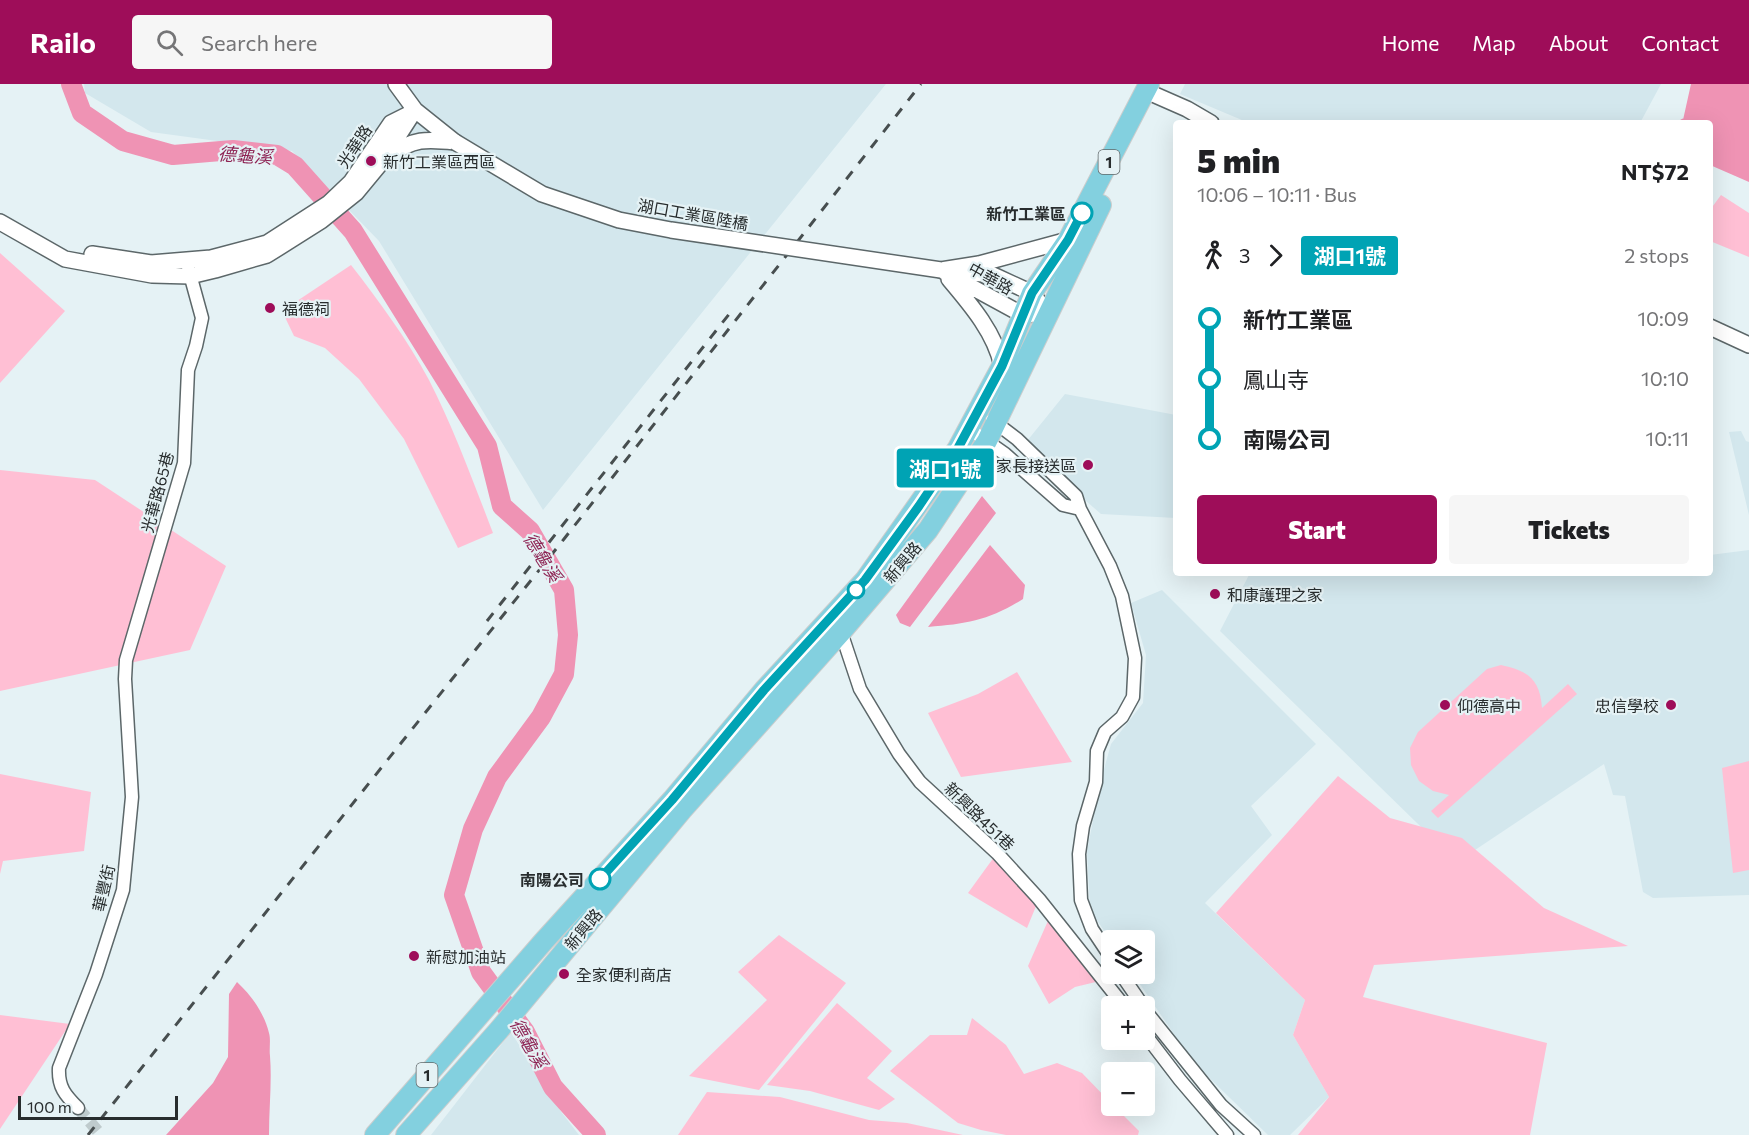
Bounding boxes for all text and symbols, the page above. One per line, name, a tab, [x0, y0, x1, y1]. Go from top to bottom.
search box	[132, 15, 552, 69]
text: Railo	[30, 25, 96, 59]
icon: search	[153, 26, 186, 59]
text: Search here	[201, 29, 317, 56]
text: Home	[1382, 30, 1439, 55]
text: Map	[1472, 30, 1516, 55]
text: About	[1549, 30, 1608, 55]
text: Contact	[1641, 30, 1719, 55]
street label: 光華路	[333, 121, 375, 171]
text: 5 min	[1197, 139, 1280, 180]
water label: 德龜溪	[217, 142, 276, 168]
road number: 1	[1098, 150, 1120, 174]
place label: 新竹工業區西區	[383, 152, 495, 171]
marker: 新竹工業區西區	[364, 154, 378, 168]
text: NT$72	[1621, 158, 1689, 185]
text: 10:06 – 10:11 · Bus	[1197, 182, 1357, 206]
street label: 湖口工業區陸橋	[636, 195, 750, 233]
marker: 新竹工業區	[1071, 202, 1093, 224]
place label: 新竹工業區	[986, 204, 1066, 223]
icon: walk	[1197, 239, 1230, 272]
icon: forward	[1259, 239, 1292, 272]
text: 3	[1239, 243, 1250, 267]
text: 湖口1號	[1313, 243, 1386, 268]
text: 2 stops	[1624, 243, 1689, 267]
street label: 中華路	[965, 258, 1017, 298]
place label: 福德祠	[282, 299, 330, 318]
marker: 福德祠	[263, 301, 277, 315]
text: 新竹工業區	[1243, 306, 1353, 333]
text: 10:09	[1637, 306, 1689, 330]
text: 鳳山寺	[1243, 366, 1309, 393]
text: 10:10	[1641, 366, 1689, 390]
text: 南陽公司	[1243, 426, 1331, 453]
text: 10:11	[1646, 426, 1689, 450]
line badge: 湖口1號	[903, 448, 987, 488]
street label: 光華路65巷	[137, 450, 177, 534]
text: 湖口1號	[909, 456, 981, 481]
place label: 家長接送區	[996, 456, 1076, 475]
marker: 家長接送區	[1081, 458, 1095, 472]
button: Start	[1197, 495, 1437, 564]
button: Tickets	[1449, 495, 1689, 564]
water label: 德龜溪	[519, 528, 568, 588]
street label: 新興路	[879, 538, 925, 586]
unlabelled marker	[847, 581, 865, 599]
place label: 和康護理之家	[1227, 585, 1323, 604]
marker: 和康護理之家	[1208, 587, 1222, 601]
place label: 仰德高中	[1457, 696, 1521, 715]
place label: 忠信學校	[1595, 696, 1659, 715]
marker: 仰德高中	[1438, 698, 1452, 712]
marker: 忠信學校	[1664, 698, 1678, 712]
street label: 新興路451巷	[941, 778, 1019, 854]
street label: 華豐街	[88, 862, 118, 914]
marker: 南陽公司	[589, 868, 611, 890]
place label: 南陽公司	[520, 870, 584, 889]
street label: 新興路	[560, 905, 606, 953]
map controls	[1101, 930, 1155, 1116]
button: layers	[1101, 930, 1155, 984]
place label: 新慰加油站	[426, 947, 506, 966]
marker: 新慰加油站	[407, 949, 421, 963]
place label: 全家便利商店	[576, 965, 672, 984]
marker: 全家便利商店	[557, 967, 571, 981]
button: +	[1101, 996, 1155, 1050]
water label: 德龜溪	[506, 1014, 554, 1074]
button: −	[1101, 1062, 1155, 1116]
road number: 1	[416, 1063, 438, 1087]
scale bar	[18, 1093, 178, 1120]
text: 100 m	[27, 1097, 72, 1116]

